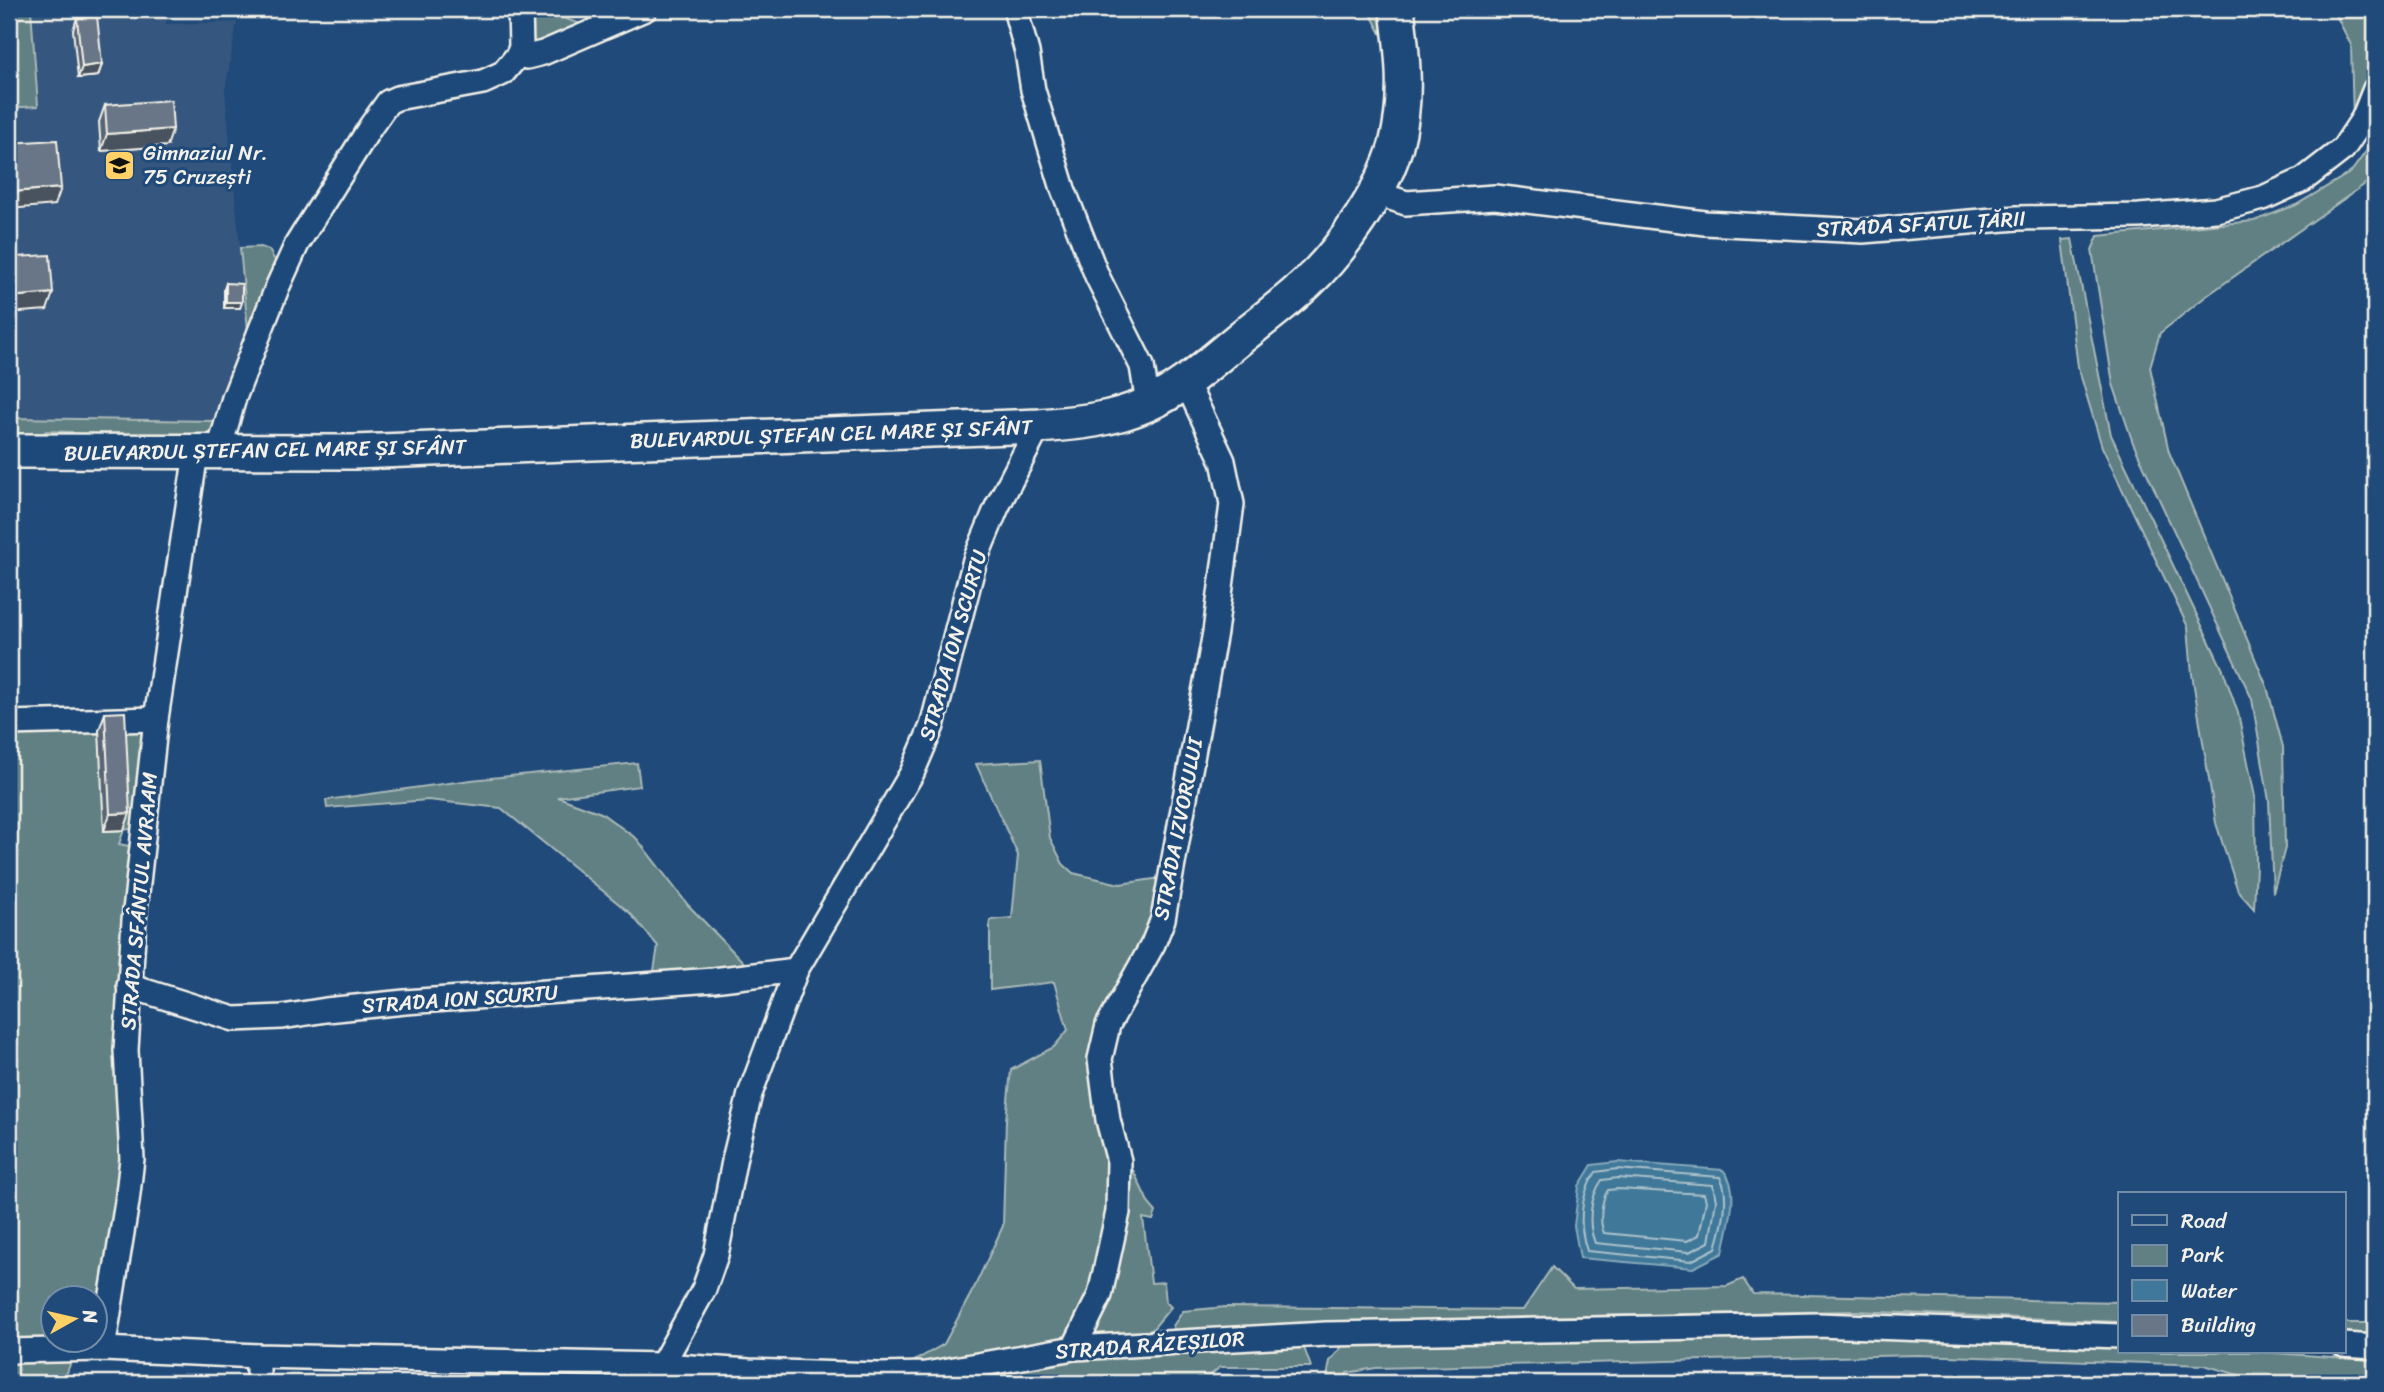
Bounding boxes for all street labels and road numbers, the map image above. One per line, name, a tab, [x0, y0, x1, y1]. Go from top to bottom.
street label: STRADA SFATUL ȚĂRII	[1815, 200, 2027, 248]
street label: BULEVARDUL ȘTEFAN CEL MARE ȘI SFÂNT	[629, 408, 1035, 460]
street label: BULEVARDUL ȘTEFAN CEL MARE ȘI SFÂNT	[64, 427, 468, 473]
street label: STRADA ION SCURTU	[908, 545, 998, 745]
street label: STRADA IZVORULUI	[1142, 733, 1215, 923]
street label: STRADA SFÂNTUL AVRAAM	[109, 770, 169, 1032]
street label: STRADA ION SCURTU	[360, 973, 560, 1025]
street label: STRADA RĂZEȘILOR	[1054, 1319, 1246, 1371]

